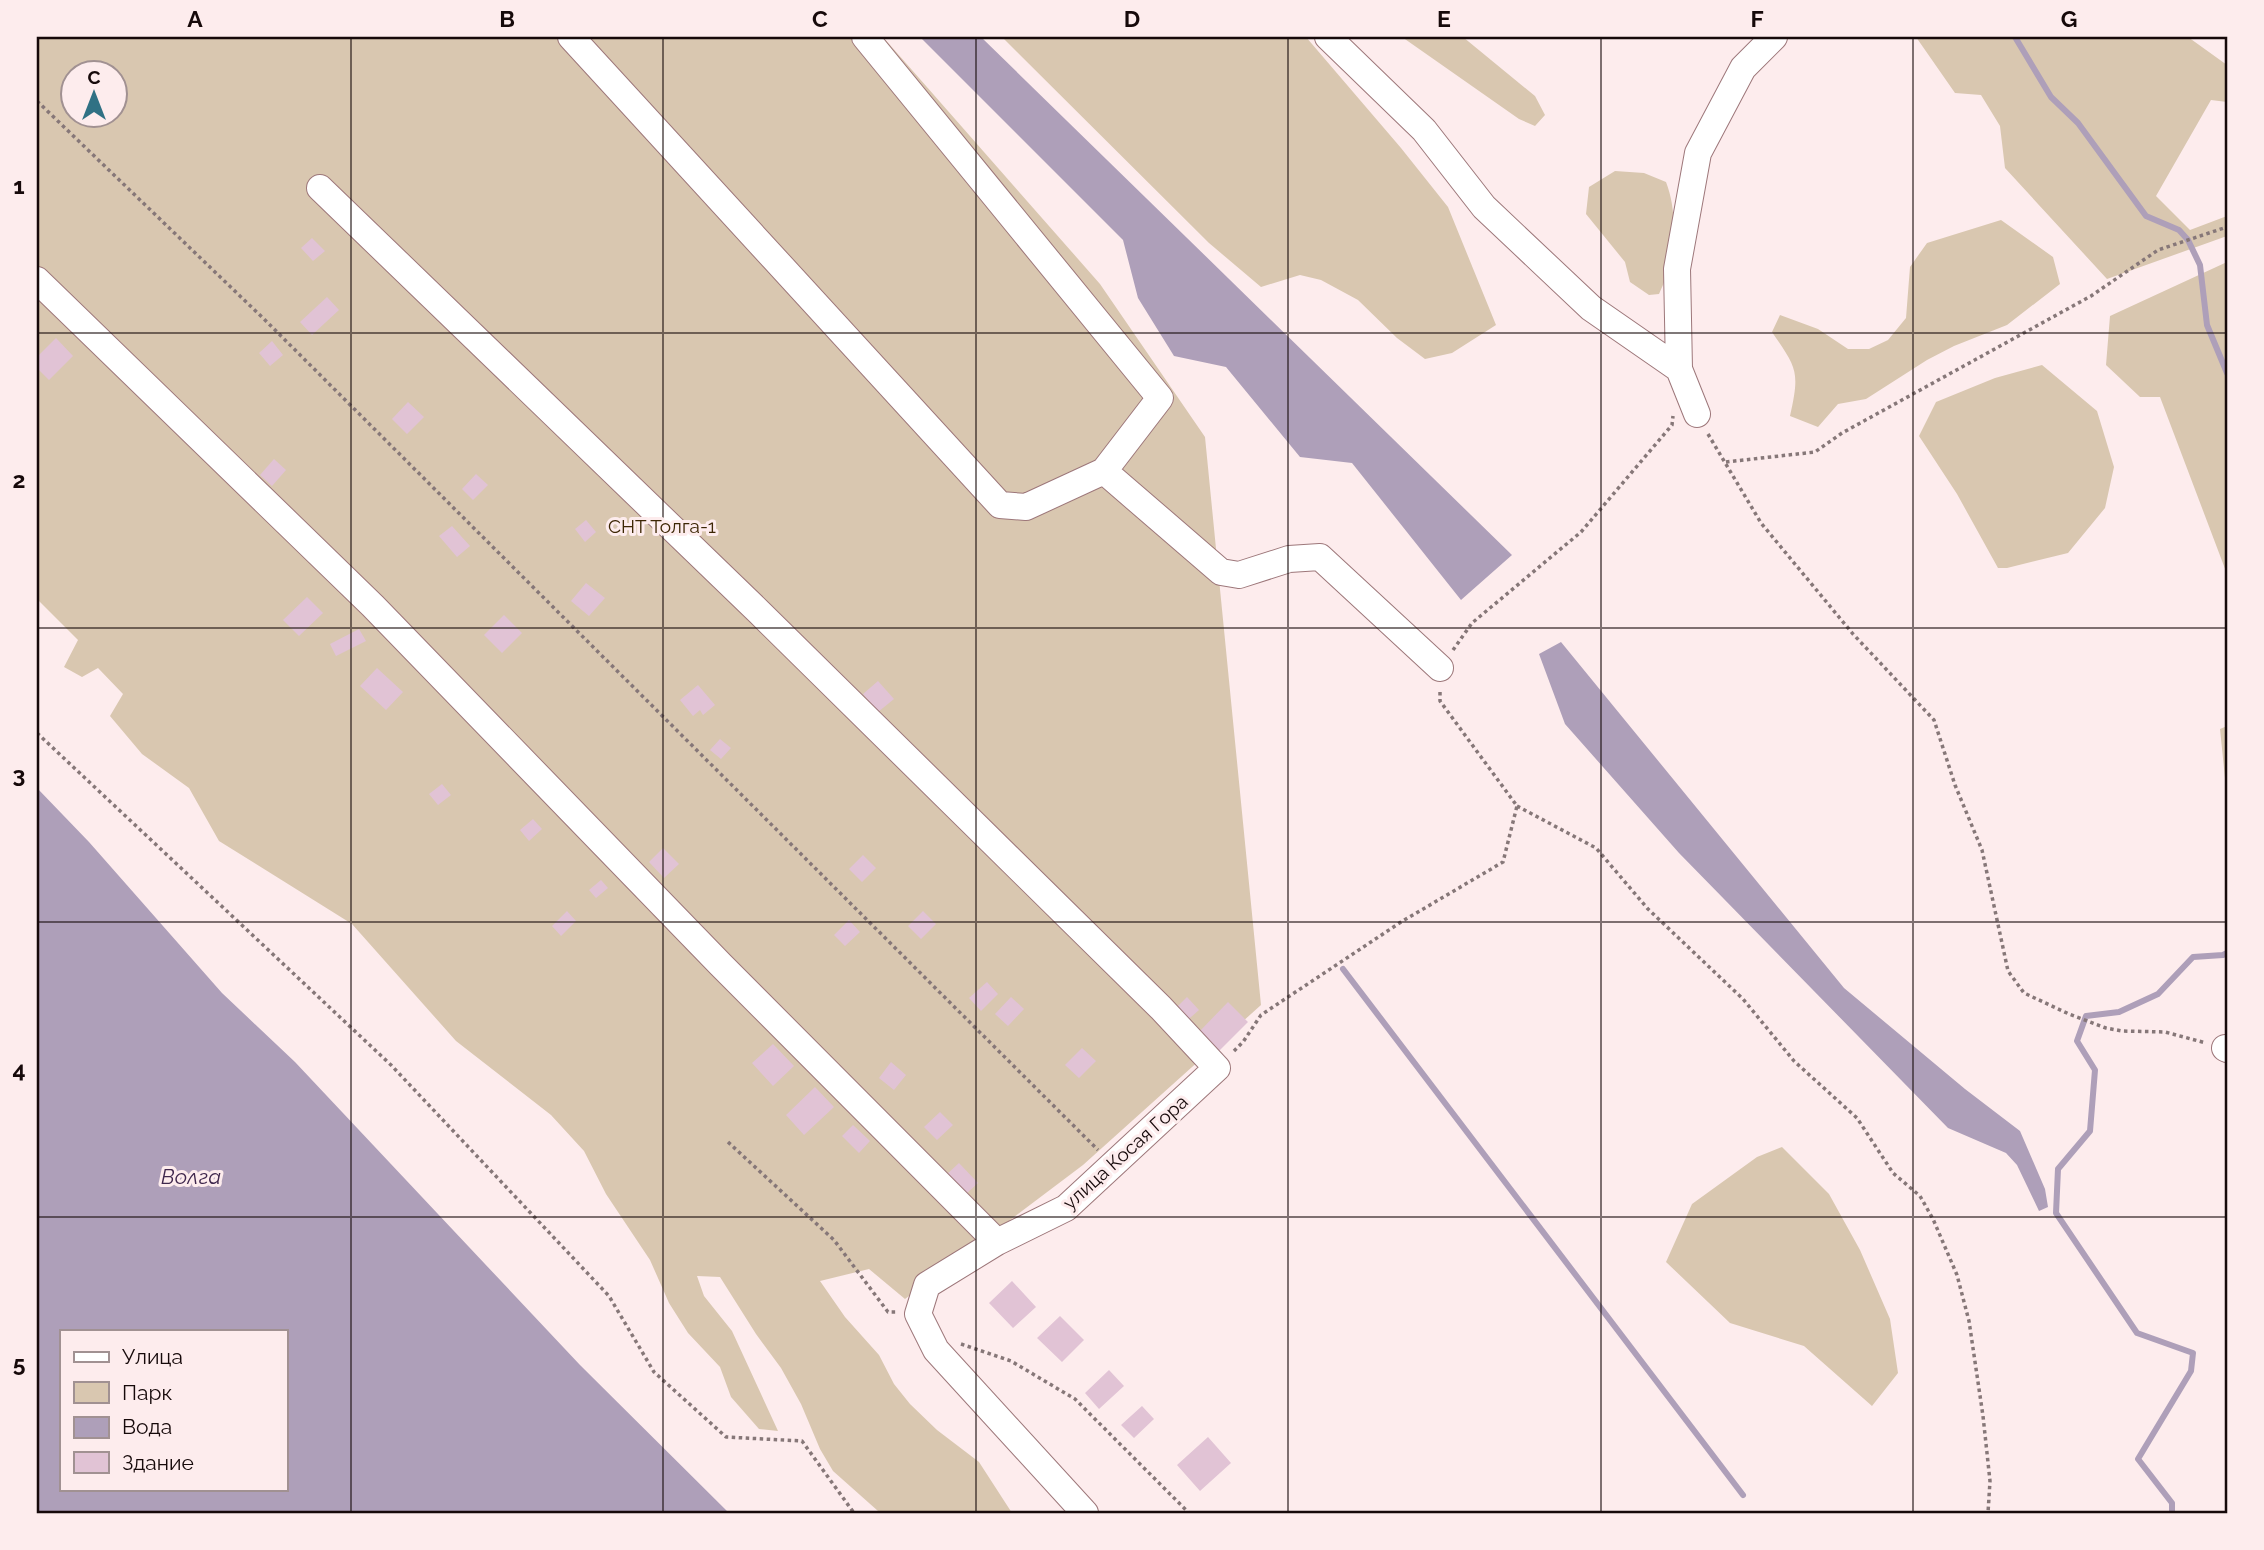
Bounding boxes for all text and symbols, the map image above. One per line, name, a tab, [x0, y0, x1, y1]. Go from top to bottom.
text: A	[187, 5, 203, 32]
text: B	[499, 5, 515, 32]
text: C	[812, 5, 828, 32]
text: D	[1124, 5, 1140, 32]
text: E	[1437, 5, 1451, 32]
text: F	[1750, 5, 1764, 32]
text: G	[2061, 5, 2077, 32]
north arrow	[60, 60, 130, 130]
text: С	[87, 66, 101, 88]
text: 1	[13, 172, 25, 199]
text: 2	[13, 466, 25, 493]
park label: СНТ Толга-1	[608, 515, 716, 537]
text: 3	[13, 761, 25, 788]
text: 4	[12, 1056, 26, 1083]
street label: улица Косая Гора	[1058, 1090, 1192, 1214]
water label: Волга	[161, 1164, 221, 1189]
legend	[60, 1330, 287, 1490]
text: Улица	[122, 1344, 183, 1369]
text: 5	[13, 1350, 26, 1377]
text: Парк	[122, 1380, 172, 1405]
text: Вода	[122, 1414, 172, 1439]
text: Здание	[122, 1450, 194, 1475]

